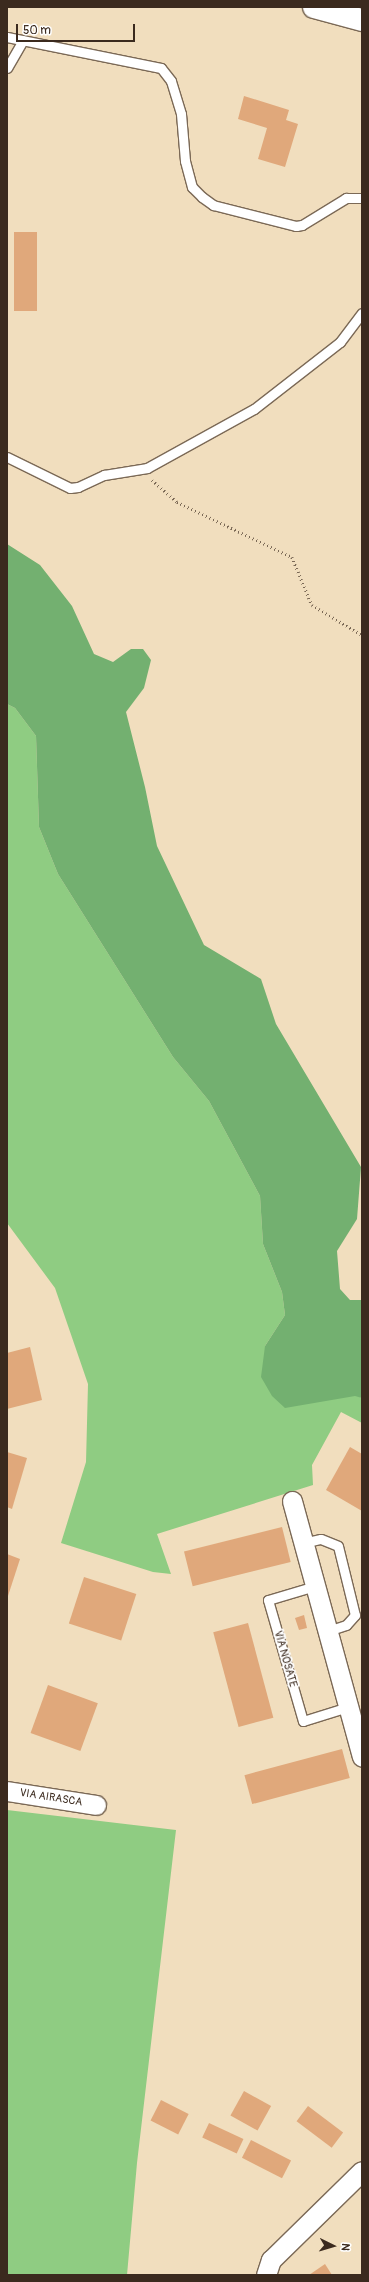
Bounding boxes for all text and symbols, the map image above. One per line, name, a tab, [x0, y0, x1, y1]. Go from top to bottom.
scale bar	[18, 16, 137, 42]
text: 50 m	[23, 23, 51, 38]
street label: VIA NOSATE	[271, 1629, 299, 1689]
street label: VIA AIRASCA	[19, 1787, 83, 1809]
north arrow	[313, 2226, 353, 2266]
text: N	[339, 2243, 352, 2251]

